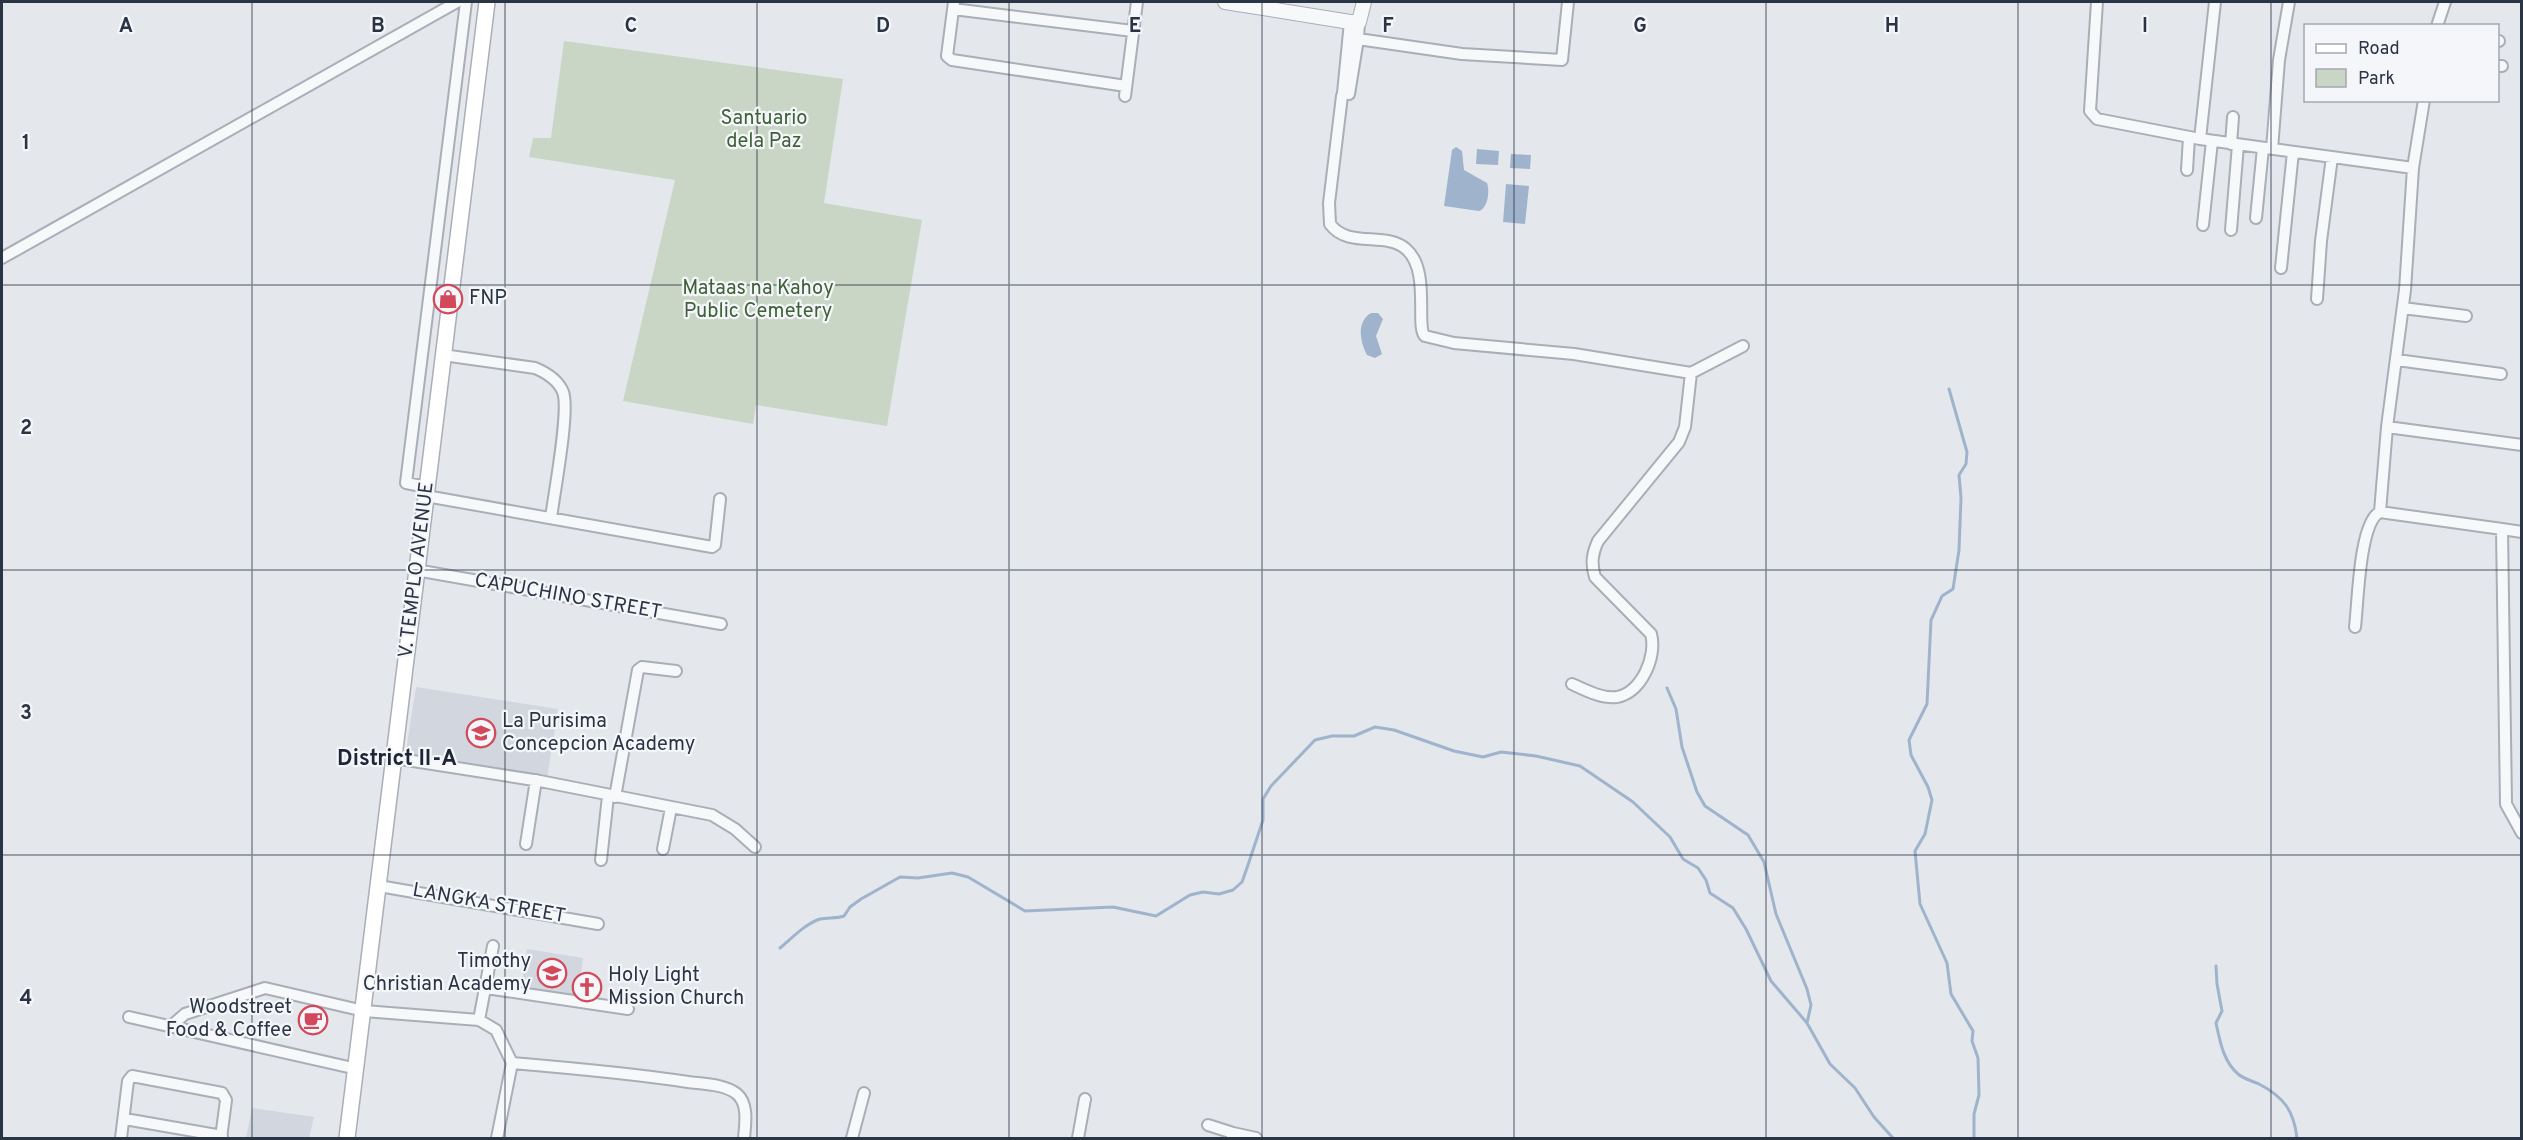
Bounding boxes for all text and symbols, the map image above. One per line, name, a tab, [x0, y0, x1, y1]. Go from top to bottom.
text: A	[119, 14, 133, 40]
text: B	[371, 14, 385, 40]
text: C	[625, 14, 637, 40]
text: D	[876, 14, 890, 40]
text: E	[1129, 14, 1141, 40]
text: F	[1382, 14, 1394, 40]
text: G	[1633, 14, 1647, 40]
text: H	[1885, 14, 1899, 40]
text: I	[2142, 14, 2148, 40]
legend	[2304, 24, 2499, 102]
text: Road	[2358, 38, 2400, 61]
text: Park	[2358, 68, 2395, 91]
park label: Santuario dela Paz	[721, 106, 807, 155]
text: 1	[22, 131, 30, 157]
park label: Mataas na Kahoy Public Cemetery	[682, 276, 834, 325]
shop icon: FNP	[432, 283, 464, 315]
place label: FNP	[469, 286, 507, 312]
text: 2	[20, 416, 32, 442]
street label: V. TEMPLO AVENUE	[393, 480, 441, 660]
street label: CAPUCHINO STREET	[472, 568, 664, 626]
text: 3	[20, 701, 32, 727]
place label: La Purisima Concepcion Academy	[502, 709, 695, 758]
school or university icon: La Purisima Concepcion Academy	[465, 717, 497, 749]
district label: District II-A	[337, 746, 457, 773]
street label: LANGKA STREET	[410, 878, 568, 930]
place label: Timothy Christian Academy	[363, 949, 531, 998]
school or university icon: Timothy Christian Academy	[536, 957, 568, 989]
place label: Holy Light Mission Church	[608, 963, 744, 1012]
church icon: Holy Light Mission Church	[571, 971, 603, 1003]
text: 4	[20, 986, 32, 1012]
place label: Woodstreet Food & Coffee	[166, 995, 292, 1044]
cafe icon: Woodstreet Food & Coffee	[297, 1004, 329, 1036]

